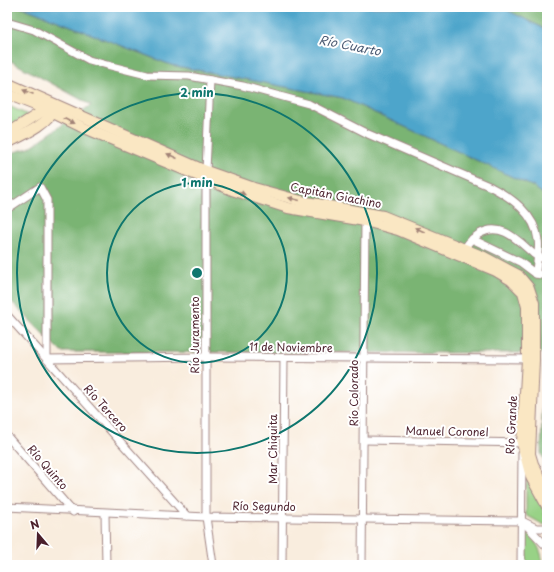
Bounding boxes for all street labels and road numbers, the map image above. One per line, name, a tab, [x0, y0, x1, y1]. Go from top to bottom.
street label: Capitán Giachino	[289, 178, 383, 212]
street label: Río Juramento	[186, 296, 203, 374]
street label: 11 de Noviembre	[249, 338, 333, 356]
street label: Río Colorado	[345, 360, 362, 426]
street label: Río Tercero	[80, 380, 132, 436]
street label: Río Grande	[501, 395, 521, 455]
street label: Mar Chiquita	[264, 414, 281, 484]
street label: Manuel Coronel	[405, 422, 489, 440]
street label: Río Quinto	[24, 441, 72, 493]
street label: Río Segundo	[232, 497, 296, 515]

